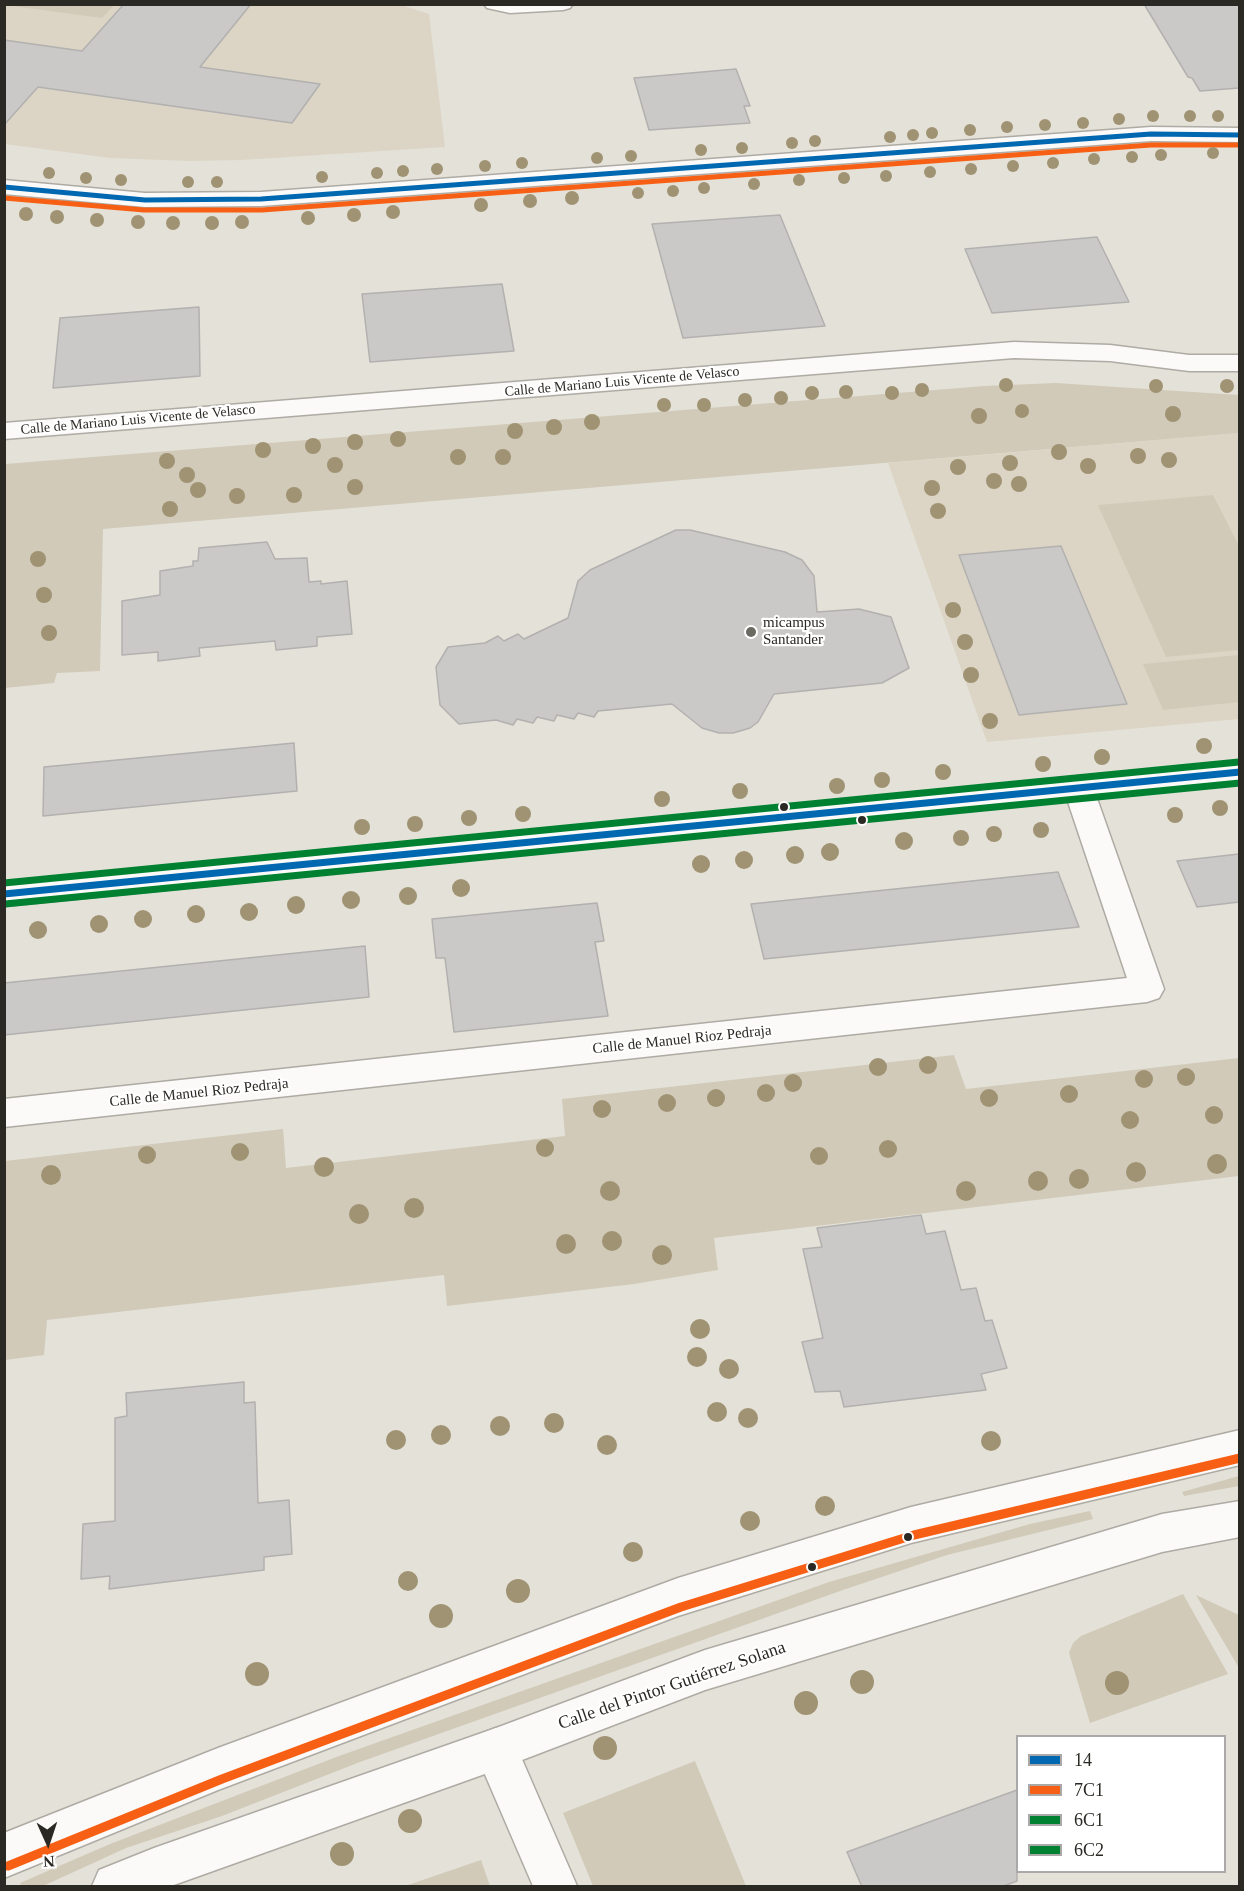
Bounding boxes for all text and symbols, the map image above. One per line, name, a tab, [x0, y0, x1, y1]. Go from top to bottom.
street label: Calle de Mariano Luis Vicente de Velasco	[504, 363, 740, 401]
street label: Calle de Mariano Luis Vicente de Velasco	[20, 401, 256, 439]
place label: micampus Santander	[763, 614, 825, 649]
marker: micampus Santander	[744, 625, 758, 639]
unlabelled marker	[778, 801, 790, 813]
unlabelled marker	[856, 814, 868, 826]
street label: Calle de Manuel Rioz Pedraja	[592, 1022, 772, 1058]
street label: Calle de Manuel Rioz Pedraja	[109, 1075, 289, 1111]
unlabelled marker	[902, 1531, 914, 1543]
unlabelled marker	[806, 1561, 818, 1573]
street label: Calle del Pintor Gutiérrez Solana	[556, 1637, 788, 1735]
legend	[1016, 1735, 1226, 1873]
text: 14	[1074, 1750, 1092, 1770]
text: 7C1	[1074, 1780, 1104, 1800]
text: 6C1	[1074, 1810, 1104, 1830]
north arrow	[18, 1813, 78, 1873]
text: 6C2	[1074, 1840, 1104, 1860]
text: N	[43, 1853, 55, 1870]

